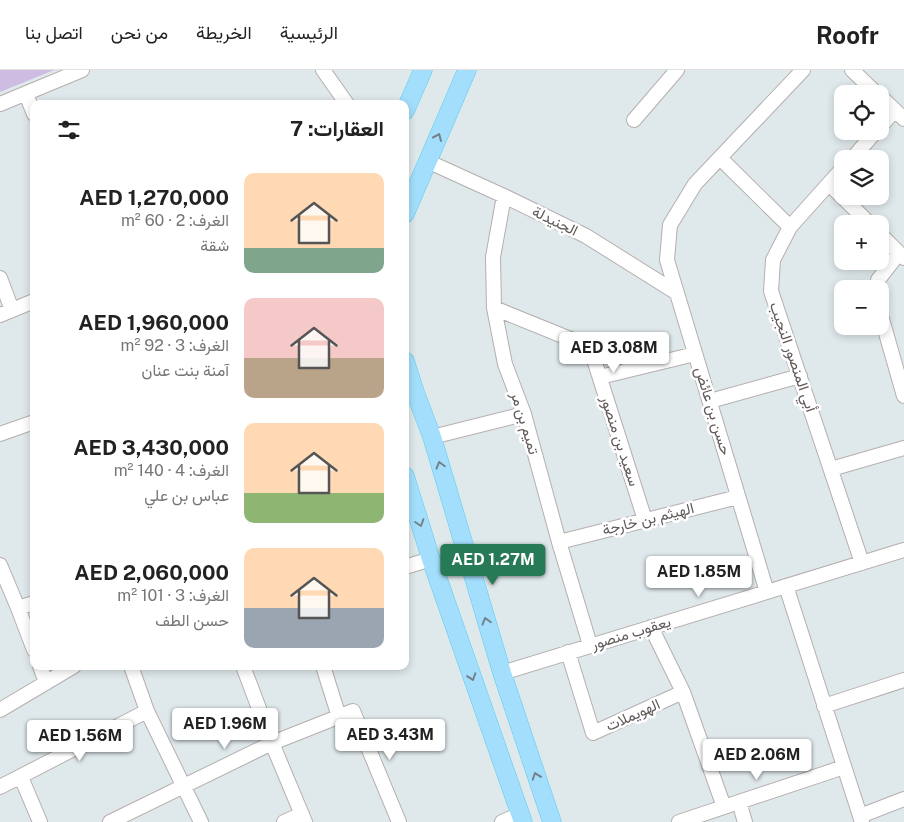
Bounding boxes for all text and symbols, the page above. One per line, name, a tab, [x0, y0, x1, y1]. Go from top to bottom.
text: Roofr	[816, 21, 879, 49]
text: اتصل بنا	[25, 22, 83, 43]
text: من نحن	[111, 22, 168, 43]
text: الخريطة	[196, 22, 252, 43]
text: الرئيسية	[280, 22, 338, 43]
map controls	[834, 85, 889, 335]
button: locate	[834, 85, 889, 140]
icon: filters	[55, 116, 83, 144]
text: العقارات: 7	[290, 116, 384, 141]
one-way arrow	[431, 133, 442, 142]
button: layers	[834, 150, 889, 205]
text: AED 1,270,000	[79, 185, 229, 210]
icon: home	[284, 193, 344, 253]
street label: الجنيدلة	[529, 202, 581, 240]
text: الغرف: 2 · 60 m²	[121, 211, 229, 230]
button: +	[834, 215, 889, 270]
text: شقة	[200, 236, 229, 255]
button: −	[834, 280, 889, 335]
street label: أبي المنصور النجيب	[762, 300, 820, 416]
text: AED 1,960,000	[78, 310, 229, 335]
icon: home	[284, 318, 344, 378]
pin: AED 3.08M	[557, 332, 671, 374]
text: الغرف: 3 · 92 m²	[121, 336, 229, 355]
text: AED 3.08M	[570, 338, 658, 357]
text: آمنة بنت عنان	[142, 361, 229, 380]
street label: حسن بن عائض	[690, 365, 735, 458]
street label: تميم بن مر	[506, 389, 543, 457]
street label: سعيد بن منصور	[596, 393, 643, 489]
text: AED 3,430,000	[73, 435, 229, 460]
icon: home	[284, 443, 344, 503]
text: الغرف: 4 · 140 m²	[114, 461, 229, 480]
one-way arrow	[436, 462, 446, 470]
text: عباس بن علي	[144, 486, 229, 505]
street label: الهيثم بن خارجة	[600, 499, 696, 540]
one-way arrow	[414, 518, 424, 526]
pin: AED 1.27M	[436, 544, 550, 586]
text: AED 1.27M	[451, 550, 535, 569]
pin: AED 1.85M	[642, 556, 756, 598]
text: AED 2,060,000	[74, 560, 229, 585]
text: AED 1.85M	[657, 562, 741, 581]
icon: home	[284, 568, 344, 628]
text: الغرف: 3 · 101 m²	[117, 586, 229, 605]
text: حسن الطف	[155, 611, 229, 630]
street label: يعقوب منصور	[588, 612, 673, 654]
one-way arrow	[482, 618, 492, 626]
one-way arrow	[466, 672, 476, 680]
street label: الهويملات	[603, 695, 663, 735]
pin: AED 1.96M	[168, 708, 282, 750]
text: AED 1.96M	[183, 714, 267, 733]
pin: AED 3.43M	[333, 718, 447, 761]
pin: AED 1.56M	[23, 720, 137, 762]
text: AED 3.43M	[346, 725, 434, 744]
text: AED 1.56M	[38, 726, 122, 745]
pin: AED 2.06M	[700, 738, 814, 781]
text: AED 2.06M	[714, 745, 800, 764]
one-way arrow	[532, 772, 542, 780]

